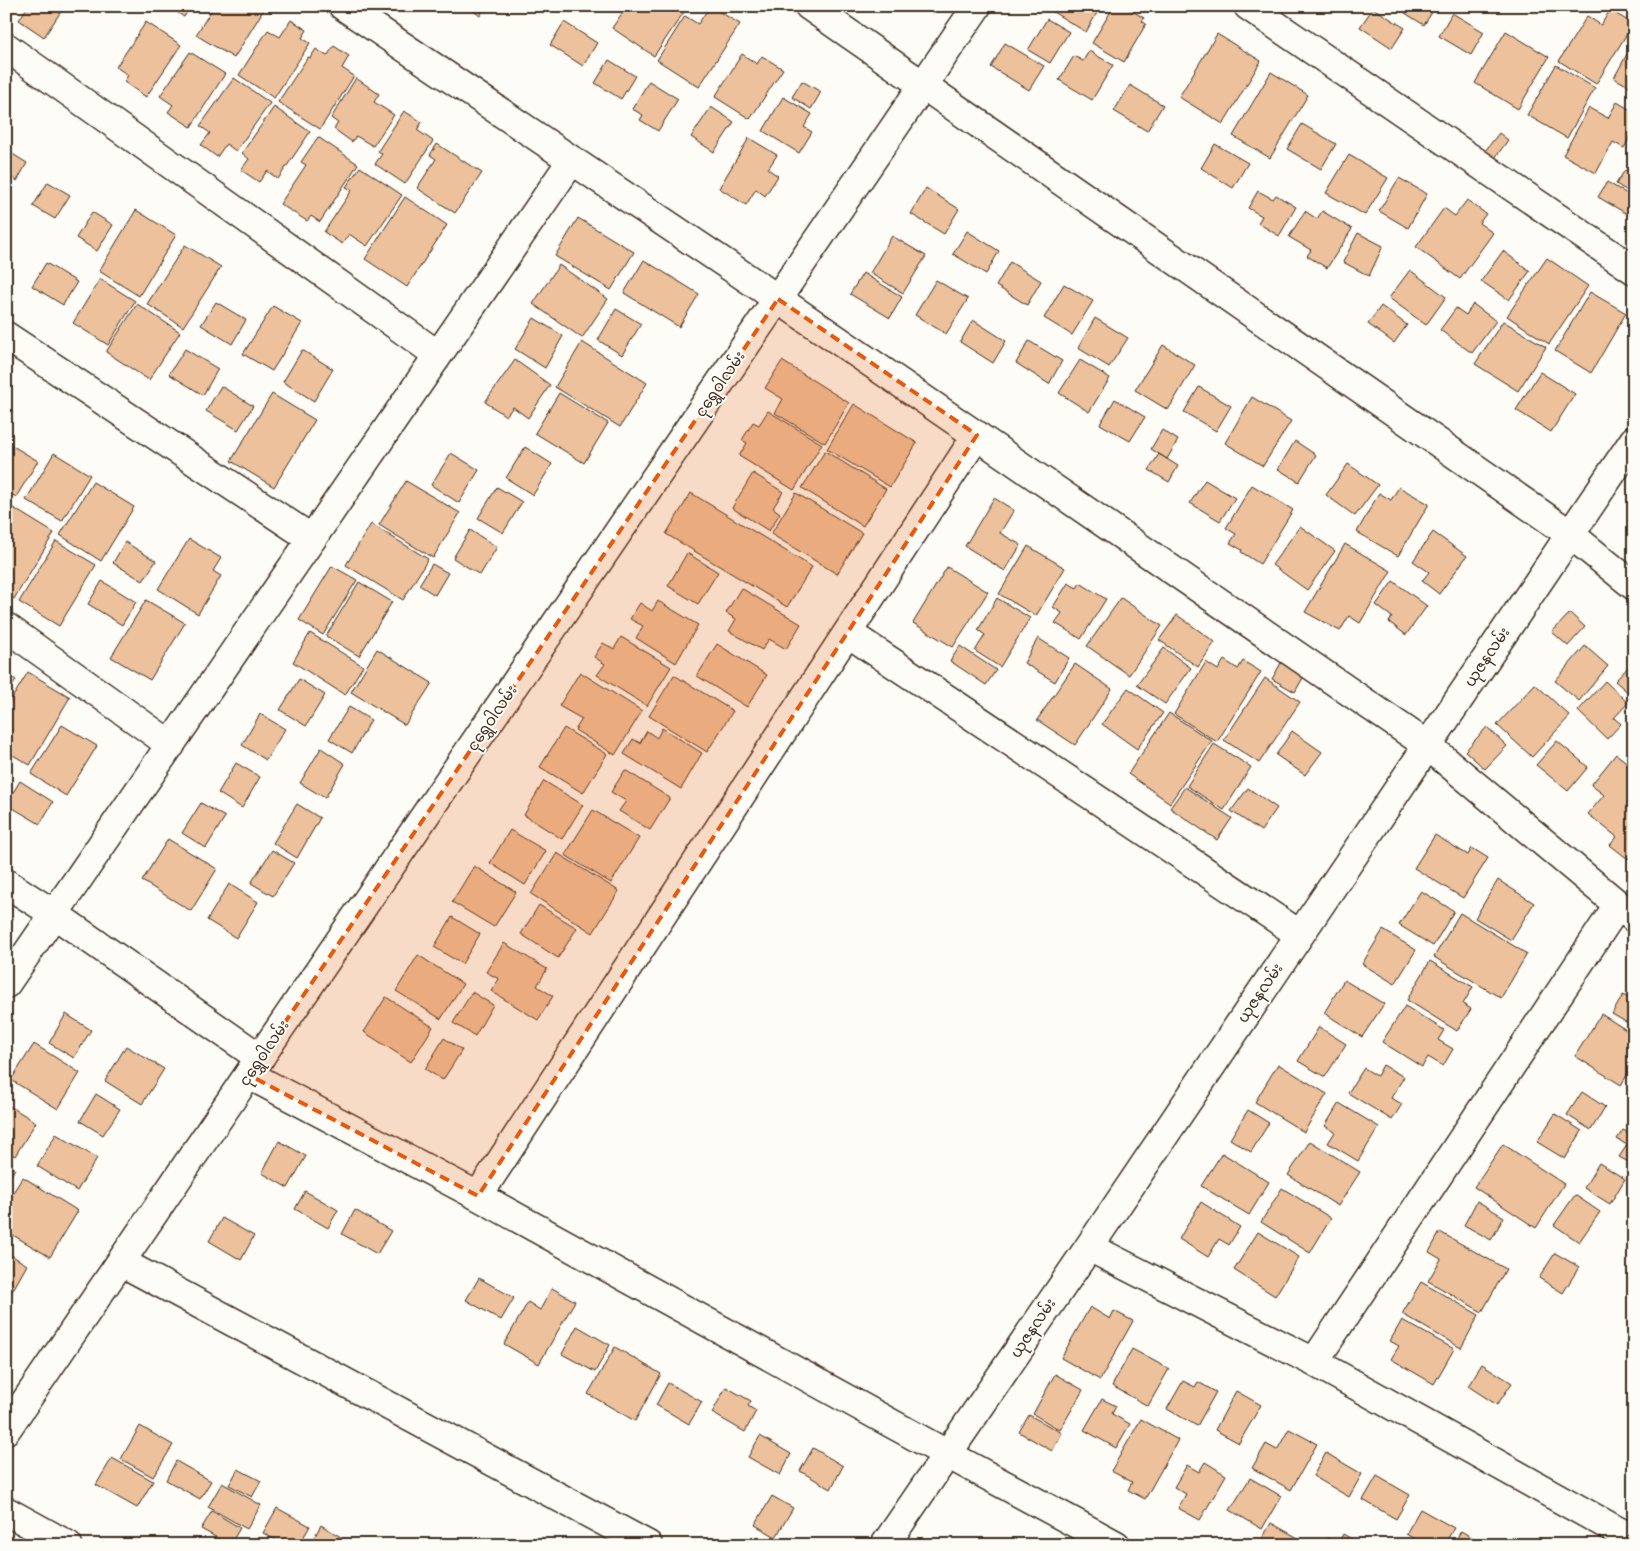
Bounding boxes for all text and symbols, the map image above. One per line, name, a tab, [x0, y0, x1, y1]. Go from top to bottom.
street label: ငုရွှေဝါလမ်း	[691, 347, 751, 422]
street label: ယုဇနလမ်း	[1460, 623, 1516, 692]
street label: ငုရွှေဝါလမ်း	[463, 681, 523, 756]
street label: ယုဇနလမ်း	[1233, 959, 1289, 1028]
street label: ငုရွှေဝါလမ်း	[235, 1016, 295, 1091]
street label: ယုဇနလမ်း	[1006, 1294, 1062, 1363]

